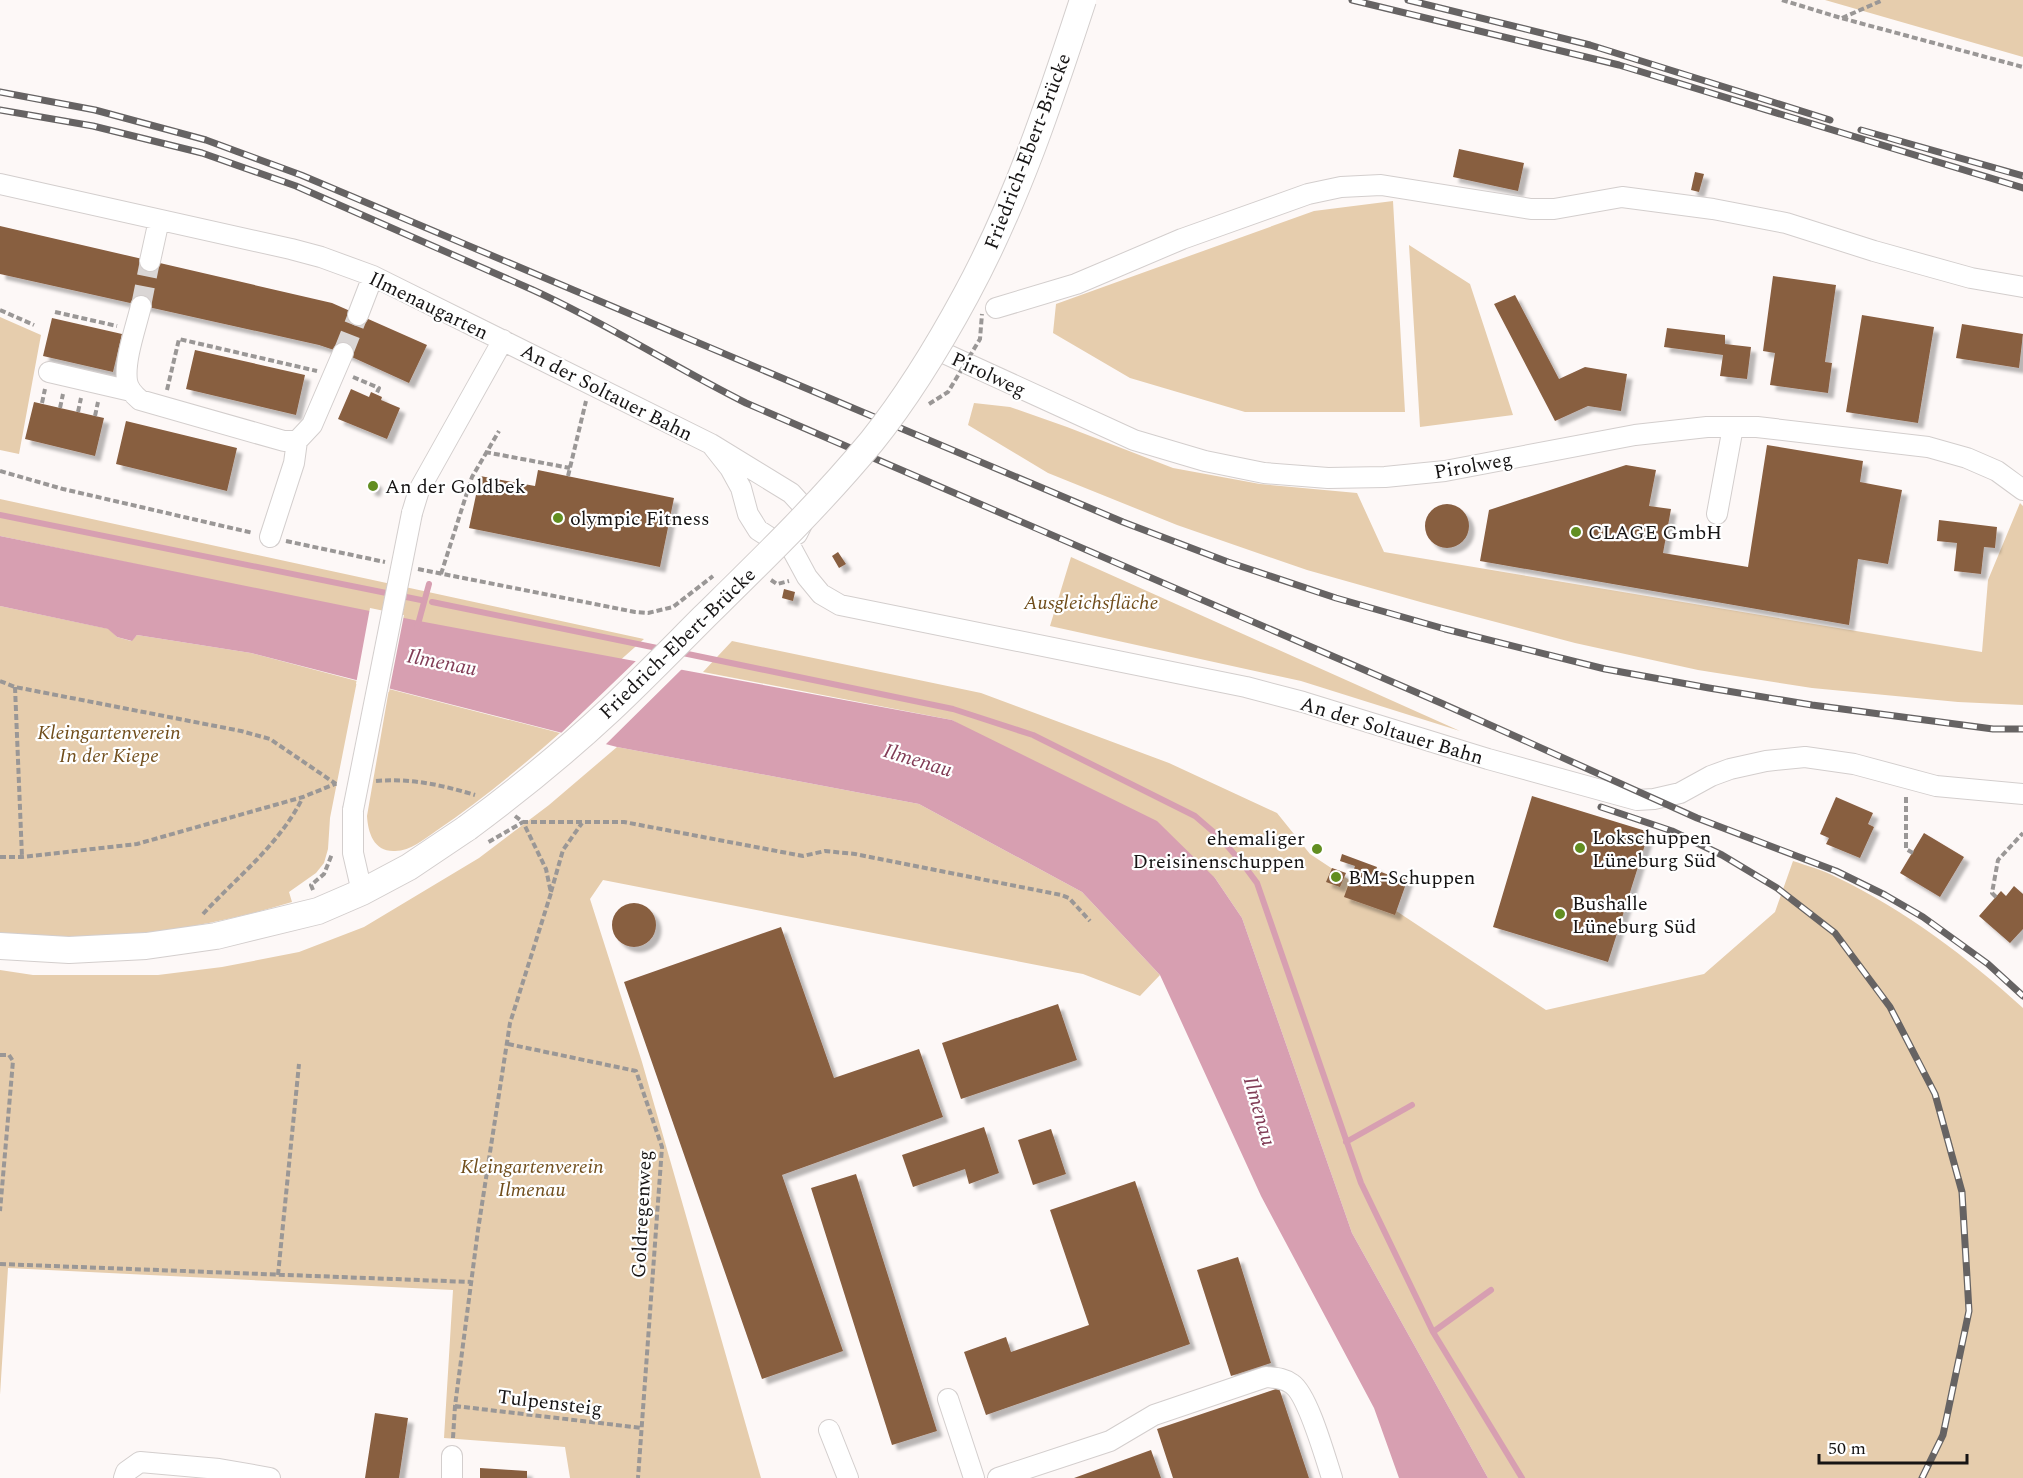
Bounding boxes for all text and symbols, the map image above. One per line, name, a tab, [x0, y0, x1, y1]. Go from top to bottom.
street label: Friedrich-Ebert-Brücke	[977, 49, 1079, 254]
street label: Ilmenaugarten	[364, 264, 494, 348]
street label: An der Soltauer Bahn	[515, 336, 698, 449]
street label: Pirolweg	[946, 345, 1031, 405]
street label: Pirolweg	[1432, 444, 1515, 488]
place label: An der Goldbek	[385, 472, 526, 502]
marker: An der Goldbek	[366, 479, 380, 493]
place label: olympic Fitness	[570, 504, 710, 534]
marker: olympic Fitness	[551, 511, 565, 525]
place label: CLAGE GmbH	[1588, 518, 1722, 548]
marker: CLAGE GmbH	[1569, 525, 1583, 539]
street label: Friedrich-Ebert-Brücke	[592, 561, 763, 727]
park label: Ausgleichsfläche	[1023, 588, 1158, 618]
water label: Ilmenau	[404, 641, 480, 685]
street label: An der Soltauer Bahn	[1296, 689, 1487, 773]
park label: Kleingartenverein In der Kiepe	[37, 718, 181, 771]
water label: Ilmenau	[879, 735, 956, 787]
place label: Lokschuppen Lüneburg Süd	[1592, 823, 1716, 876]
place label: ehemaliger Dreisinenschuppen	[1133, 824, 1305, 877]
marker: Lokschuppen Lüneburg Süd	[1573, 841, 1587, 855]
marker: ehemaliger Dreisinenschuppen	[1310, 842, 1324, 856]
place label: BM-Schuppen	[1348, 863, 1475, 893]
marker: BM-Schuppen	[1329, 870, 1343, 884]
place label: Bushalle Lüneburg Süd	[1572, 889, 1696, 942]
marker: Bushalle Lüneburg Süd	[1553, 907, 1567, 921]
water label: Ilmenau	[1234, 1073, 1284, 1150]
street label: Goldregenweg	[624, 1149, 660, 1279]
park label: Kleingartenverein Ilmenau	[460, 1152, 604, 1205]
street label: Tulpensteig	[496, 1382, 604, 1424]
scale bar	[1819, 1427, 1968, 1465]
text: 50 m	[1828, 1435, 1866, 1462]

